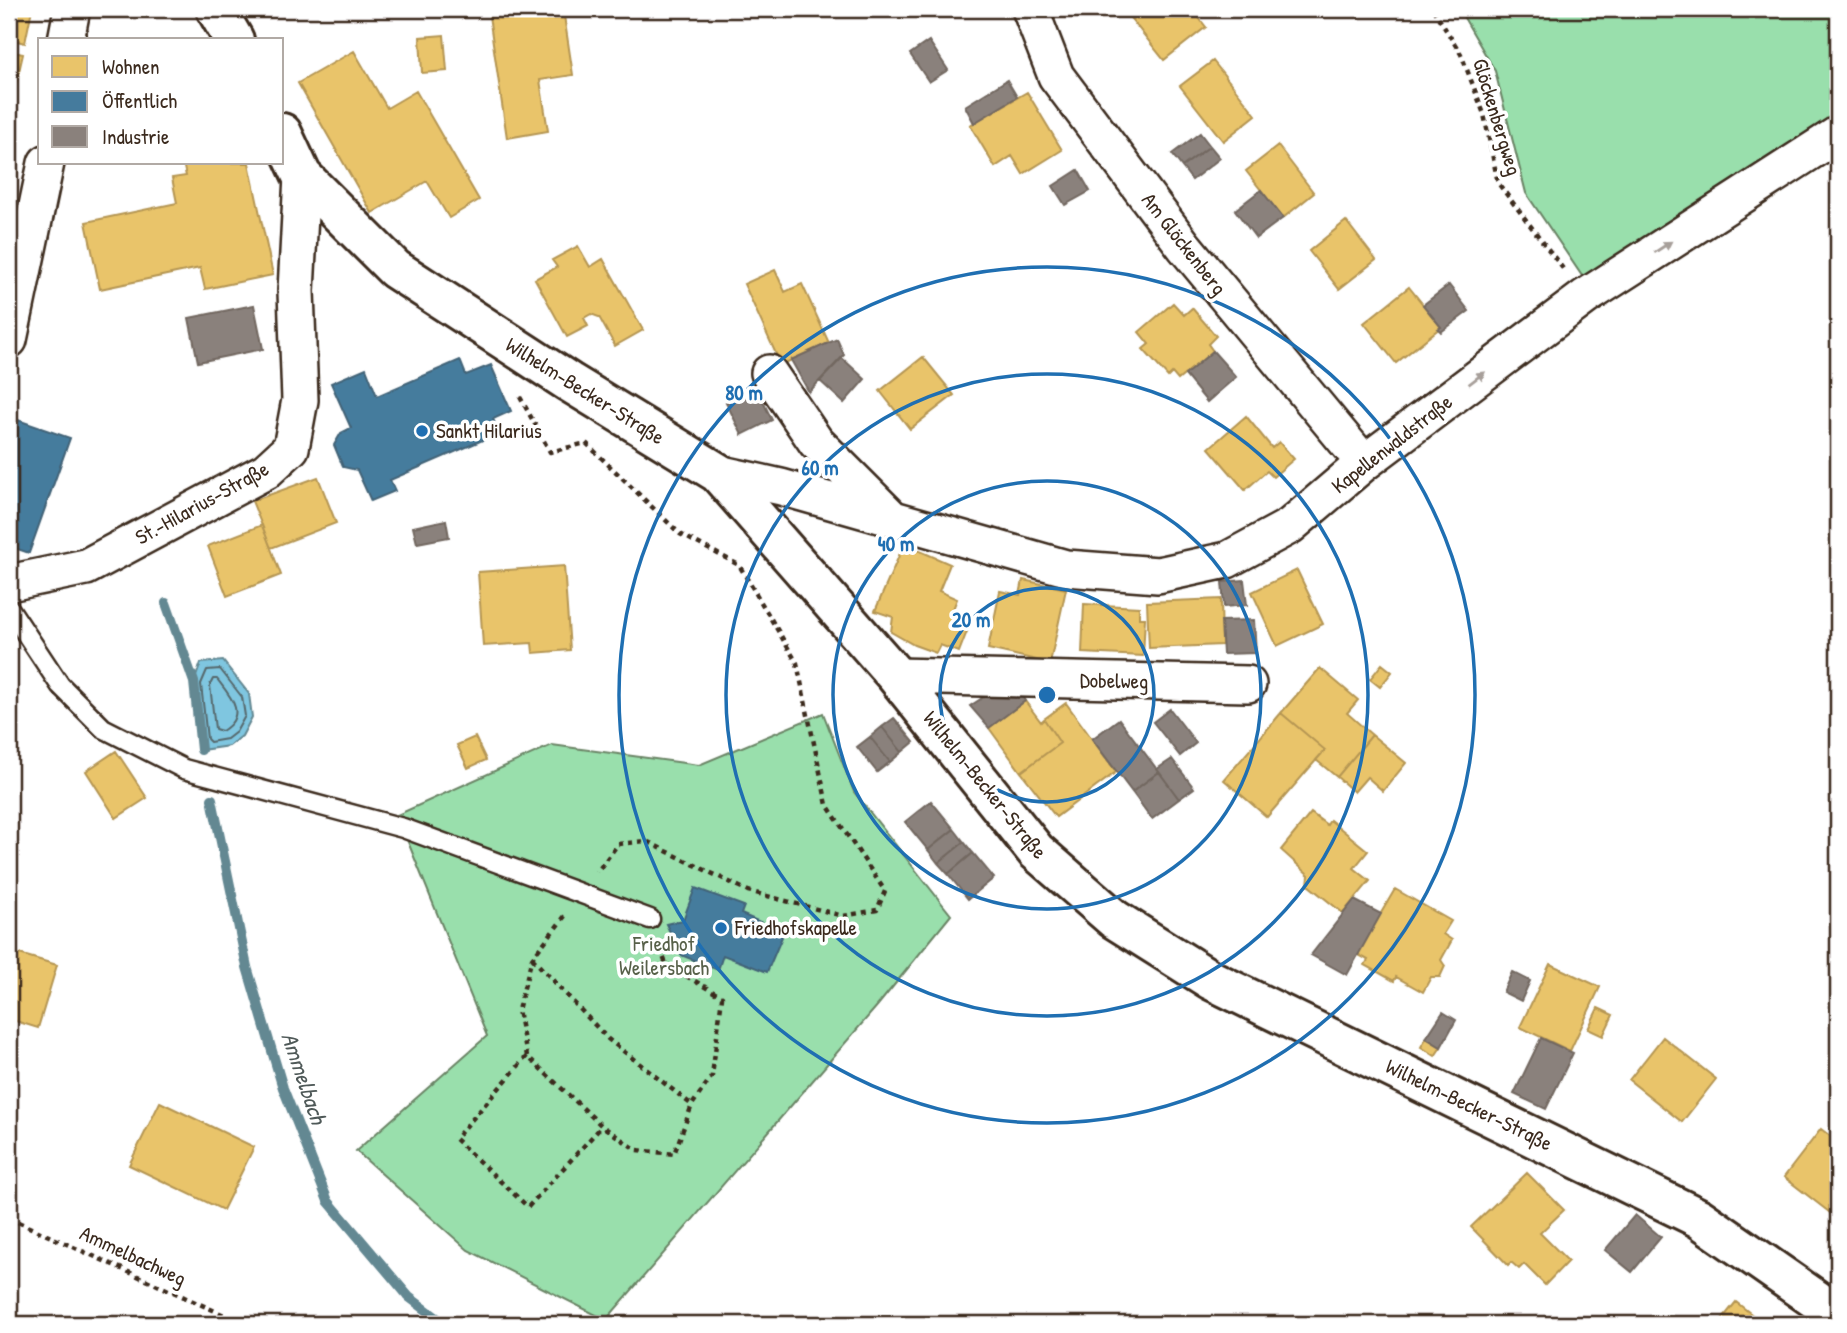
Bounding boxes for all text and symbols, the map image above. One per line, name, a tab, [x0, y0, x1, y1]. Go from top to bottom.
legend	[38, 38, 284, 164]
text: Wohnen	[102, 52, 160, 81]
street label: Glöckenbergweg	[1466, 55, 1529, 179]
text: Öffentlich	[102, 86, 177, 115]
text: Industrie	[102, 122, 169, 151]
street label: Am Glöckenberg	[1135, 186, 1234, 301]
one-way arrow	[1654, 240, 1672, 254]
street label: Wilhelm-Becker-Straße	[500, 330, 670, 451]
one-way arrow	[1468, 371, 1486, 385]
text: 80 m	[725, 378, 763, 407]
street label: Kapellenwaldstraße	[1325, 387, 1458, 500]
place label: Sankt Hilarius	[436, 416, 542, 445]
marker: Sankt Hilarius	[414, 423, 430, 439]
text: 60 m	[802, 453, 838, 482]
street label: St.-Hilarius-Straße	[130, 454, 274, 551]
text: 40 m	[878, 529, 914, 558]
text: 20 m	[952, 605, 990, 634]
street label: Dobelweg	[1080, 665, 1148, 696]
centre of rings	[1035, 683, 1059, 707]
street label: Wilhelm-Becker-Straße	[917, 705, 1054, 865]
place label: Friedhofskapelle	[734, 913, 857, 942]
marker: Friedhofskapelle	[713, 920, 729, 936]
park label: Friedhof Weilersbach	[619, 929, 709, 982]
water label: Ammelbach	[274, 1028, 335, 1129]
street label: Wilhelm-Becker-Straße	[1381, 1052, 1557, 1158]
street label: Ammelbachweg	[75, 1218, 191, 1293]

